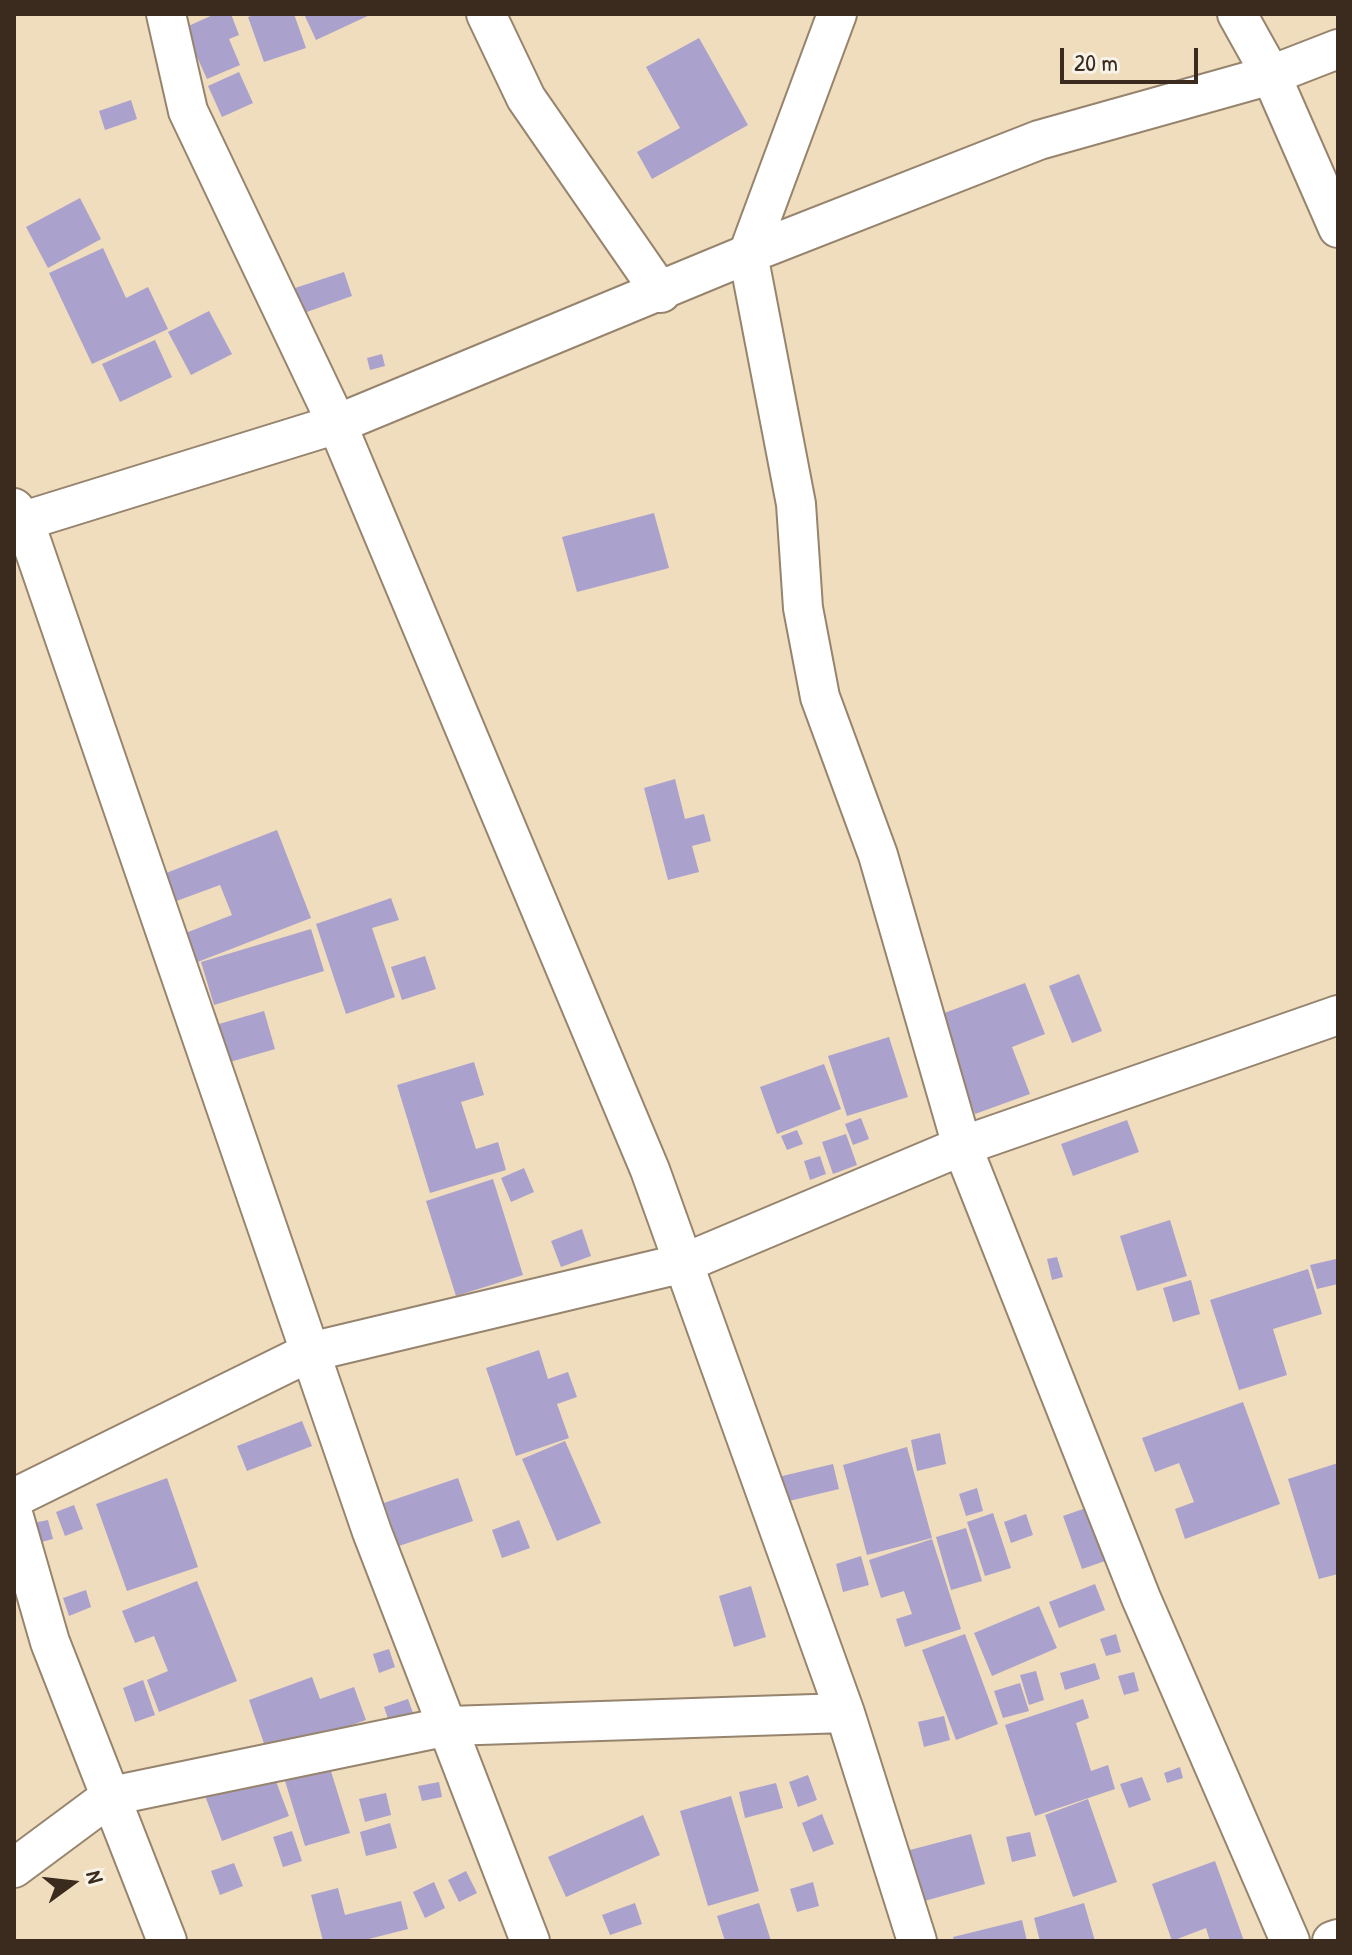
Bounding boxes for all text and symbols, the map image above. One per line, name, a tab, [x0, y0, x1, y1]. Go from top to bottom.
scale bar	[1064, 32, 1202, 82]
text: 20 m	[1074, 46, 1118, 78]
north arrow	[32, 1843, 112, 1923]
text: N	[79, 1867, 111, 1886]

